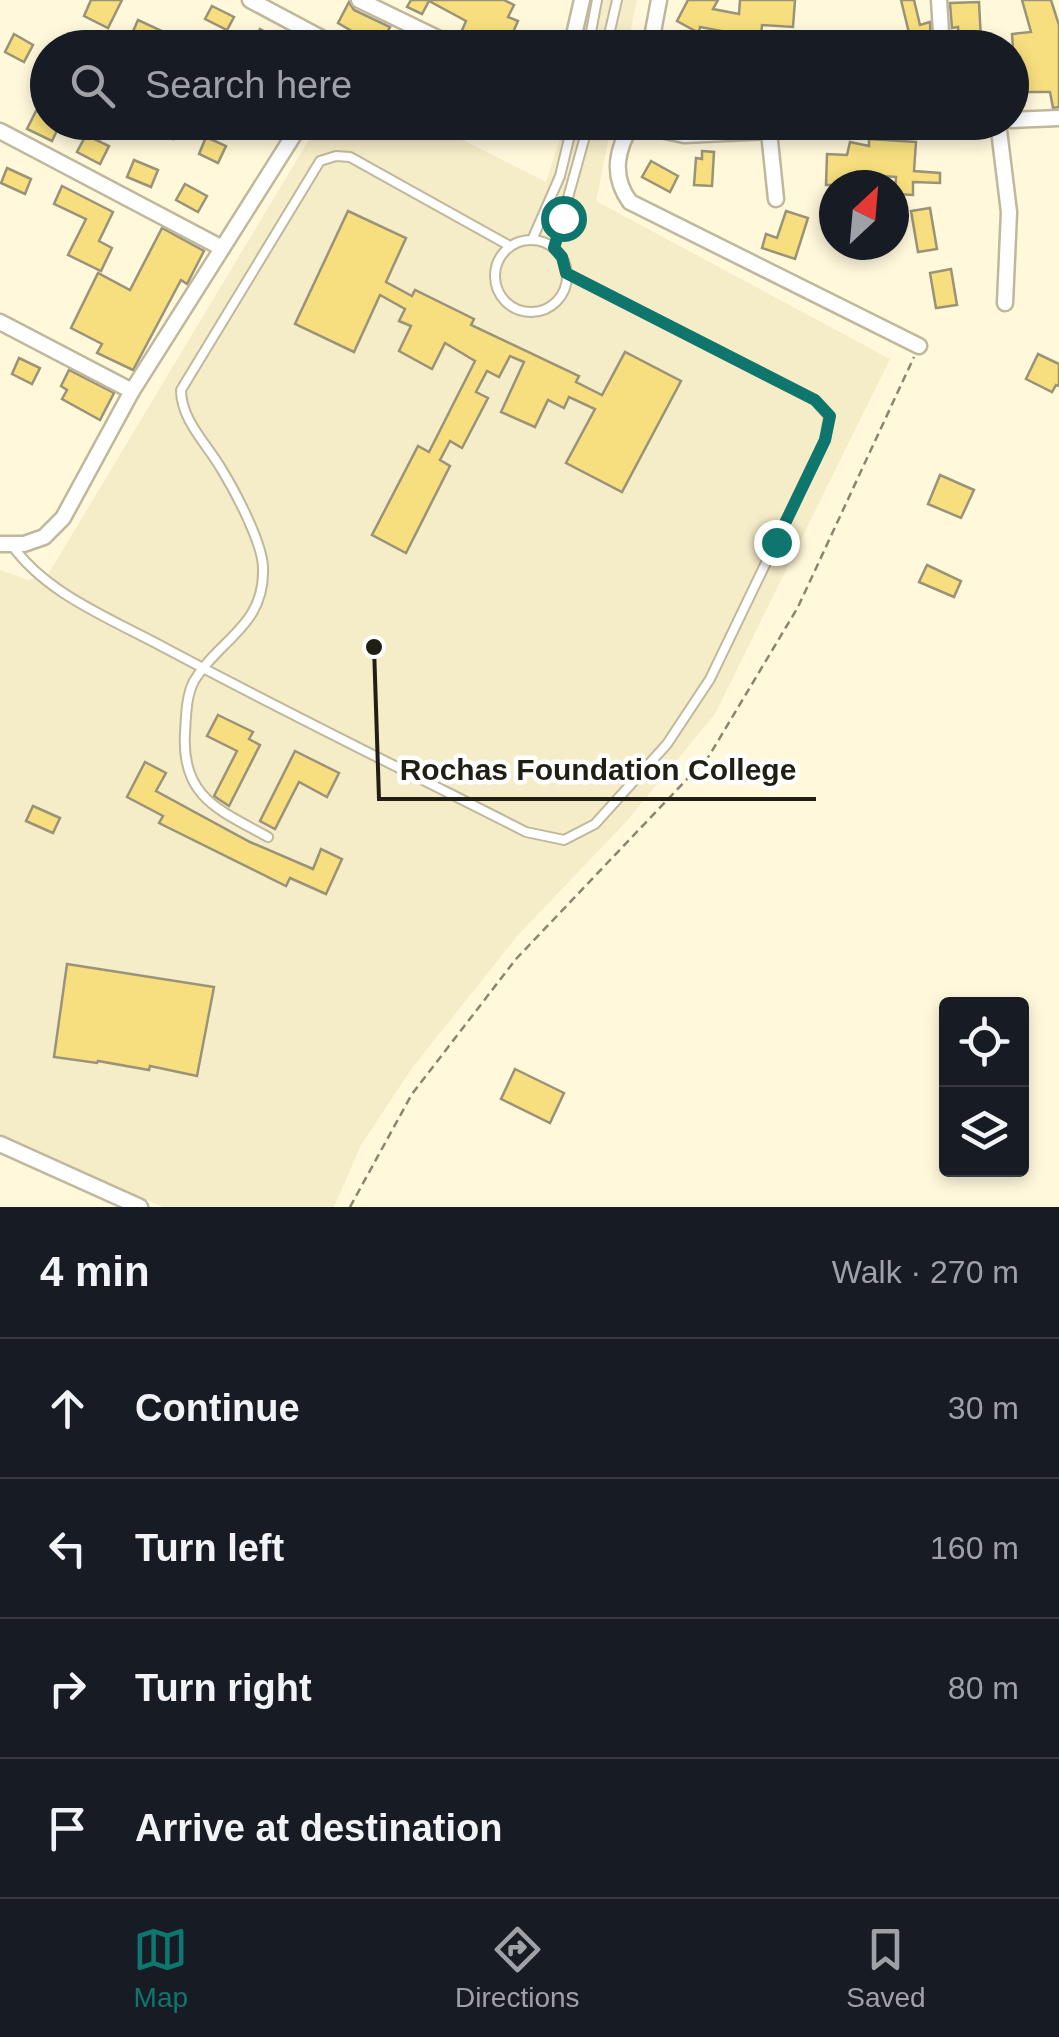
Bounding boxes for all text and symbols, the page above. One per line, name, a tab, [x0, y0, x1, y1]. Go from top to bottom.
search box	[30, 30, 1029, 140]
icon: search	[65, 58, 120, 113]
text: Search here	[145, 64, 352, 106]
north arrow	[819, 170, 909, 260]
route start	[541, 196, 587, 242]
route end	[754, 520, 800, 566]
callout: Rochas Foundation College	[379, 739, 816, 799]
text: Rochas Foundation College	[400, 753, 796, 786]
map controls	[939, 997, 1029, 1177]
button: locate	[939, 997, 1029, 1087]
button: layers	[939, 1087, 1029, 1177]
text: 4 min	[40, 1248, 150, 1295]
text: Walk · 270 m	[832, 1254, 1019, 1290]
icon: ahead	[40, 1381, 95, 1436]
text: Continue	[135, 1387, 300, 1429]
text: 30 m	[948, 1390, 1019, 1426]
icon: left	[40, 1521, 95, 1576]
text: Turn left	[135, 1527, 284, 1569]
text: 160 m	[930, 1530, 1019, 1566]
icon: right	[40, 1661, 95, 1716]
text: Turn right	[135, 1667, 312, 1709]
text: 80 m	[948, 1670, 1019, 1706]
icon: arrive	[40, 1801, 95, 1856]
text: Arrive at destination	[135, 1807, 502, 1849]
tab: Map	[133, 1922, 188, 2014]
tab: Directions	[455, 1922, 580, 2014]
tab: Saved	[846, 1922, 926, 2014]

